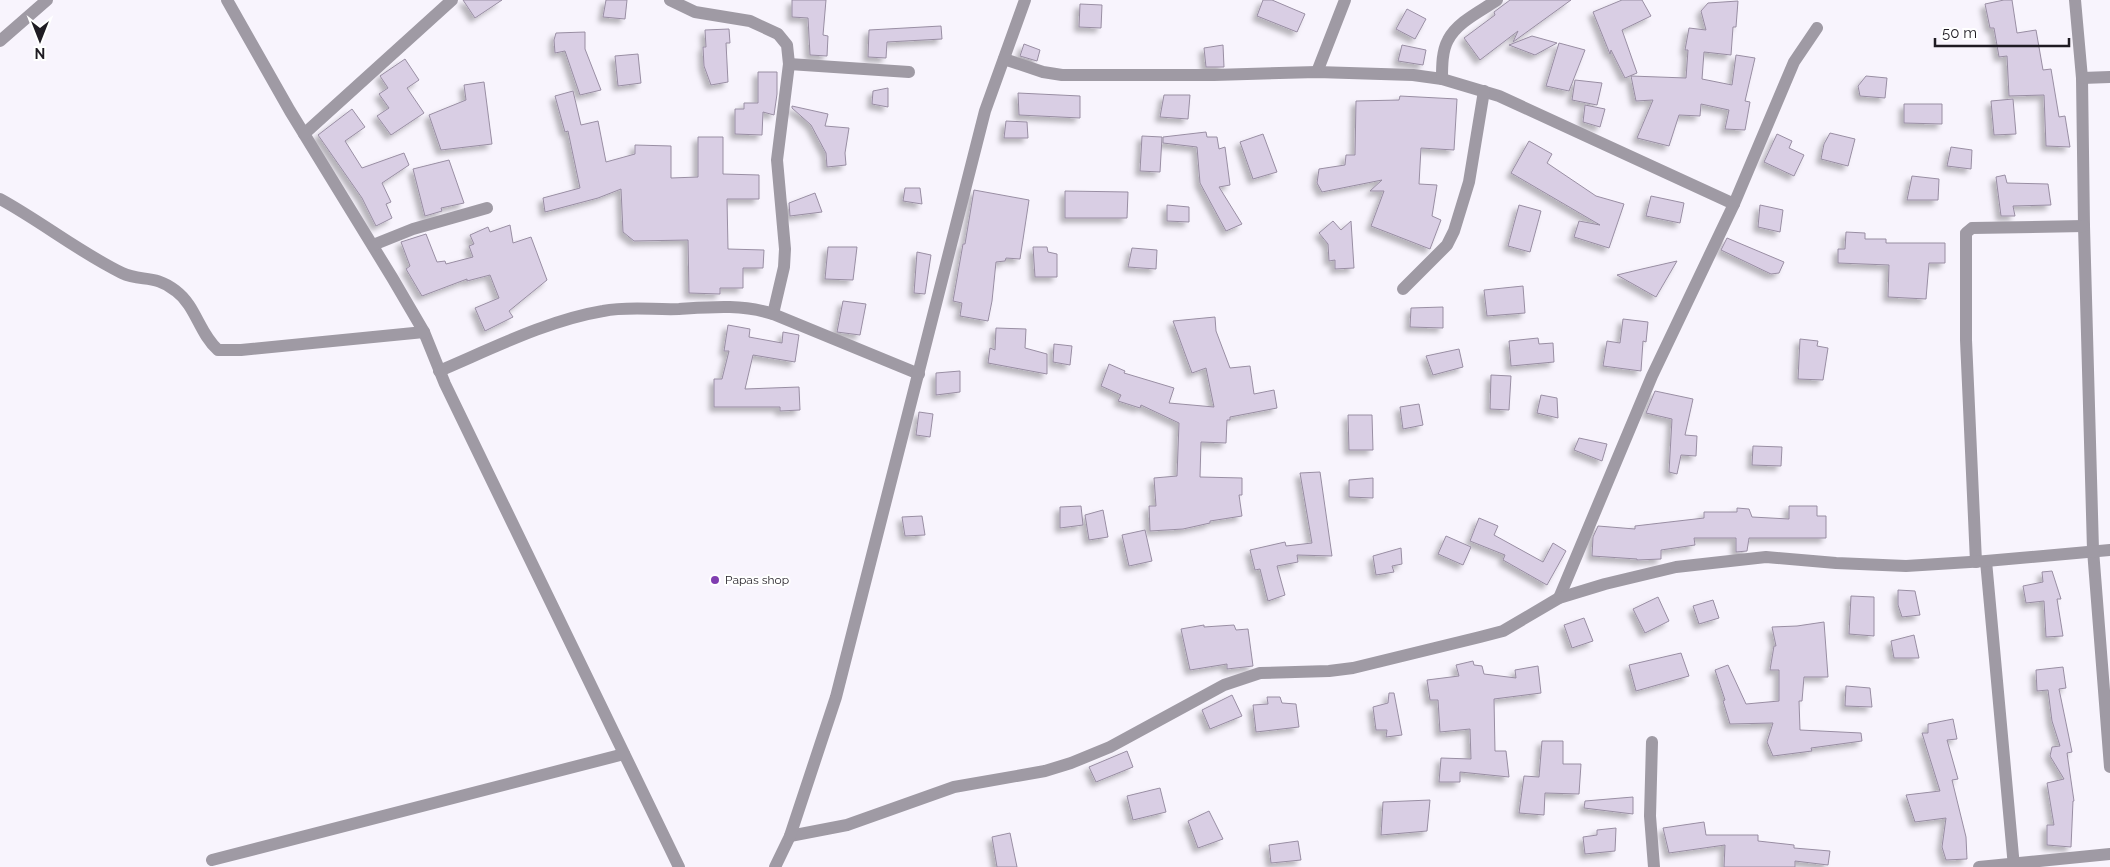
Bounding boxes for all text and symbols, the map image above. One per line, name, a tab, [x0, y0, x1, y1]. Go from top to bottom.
north arrow	[15, 15, 65, 65]
scale bar	[1935, 15, 2069, 47]
text: 50 m	[1942, 24, 1977, 42]
text: N	[35, 45, 45, 61]
place label: Papas shop	[725, 573, 789, 587]
marker: Papas shop	[709, 574, 721, 586]

